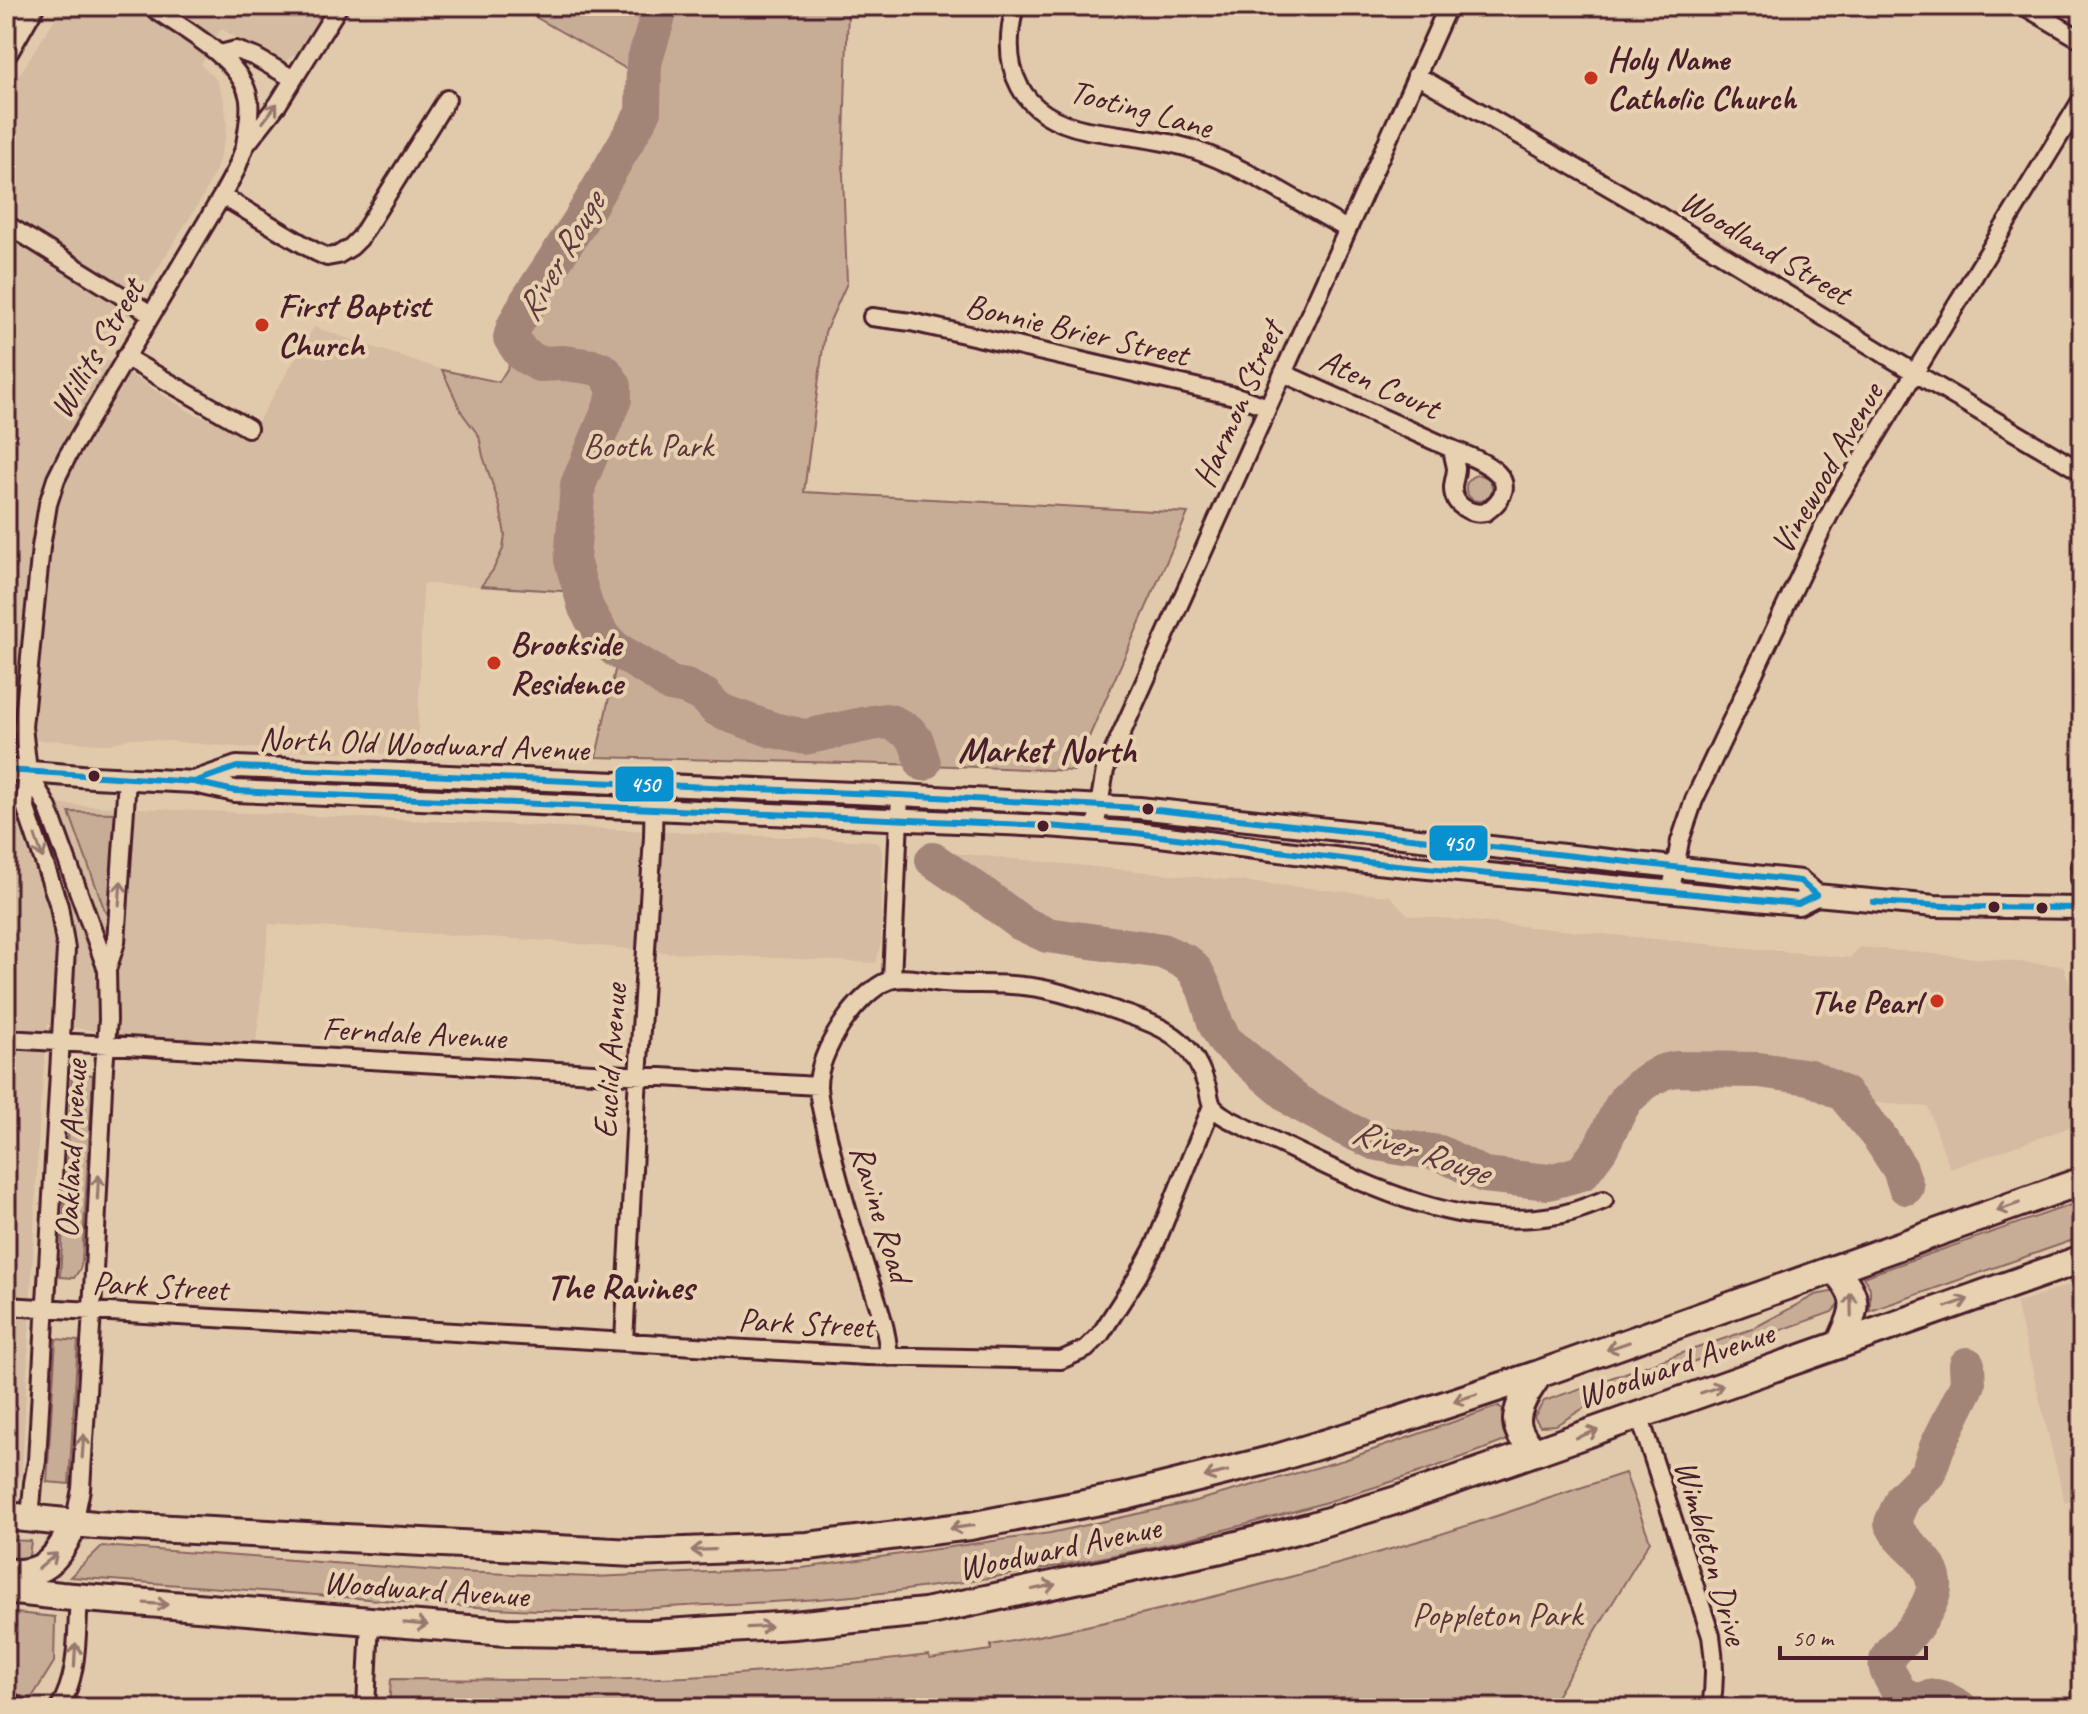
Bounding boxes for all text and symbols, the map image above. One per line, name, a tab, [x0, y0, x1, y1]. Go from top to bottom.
place label: Holy Name Catholic Church	[1607, 37, 1797, 119]
street label: Tooting Lane	[1065, 69, 1219, 149]
marker: Holy Name Catholic Church	[1582, 69, 1600, 87]
one-way arrow	[262, 103, 279, 124]
street label: Woodland Street	[1672, 179, 1862, 316]
water label: River Rouge	[505, 180, 617, 329]
street label: Willits Street	[39, 268, 155, 426]
street label: Bonnie Brier Street	[961, 283, 1196, 377]
place label: First Baptist Church	[278, 284, 434, 366]
street label: Harmon Street	[1182, 310, 1295, 494]
marker: First Baptist Church	[253, 316, 271, 334]
street label: Aten Court	[1313, 338, 1450, 430]
street label: Vinewood Avenue	[1760, 372, 1894, 562]
park label: Booth Park	[583, 424, 715, 467]
place label: Brookside Residence	[510, 622, 626, 704]
marker: Brookside Residence	[485, 654, 503, 672]
street label: North Old Woodward Avenue	[258, 716, 591, 771]
district label: Market North	[958, 727, 1137, 773]
line badge: 450	[614, 765, 675, 803]
unlabelled marker	[86, 768, 102, 784]
text: 450	[630, 771, 662, 799]
unlabelled marker	[1140, 801, 1156, 817]
unlabelled marker	[1035, 818, 1051, 834]
line badge: 450	[1428, 824, 1489, 862]
text: 450	[1443, 830, 1475, 858]
one-way arrow	[32, 834, 47, 859]
one-way arrow	[113, 880, 128, 907]
unlabelled marker	[1986, 899, 2002, 915]
unlabelled marker	[2034, 900, 2050, 916]
place label: The Pearl	[1810, 980, 1927, 1023]
street label: Euclid Avenue	[583, 981, 636, 1140]
marker: The Pearl	[1928, 992, 1946, 1010]
street label: Ferndale Avenue	[321, 1006, 509, 1059]
street label: Oakland Avenue	[44, 1057, 97, 1239]
water label: River Rouge	[1347, 1107, 1499, 1196]
street label: Ravine Road	[840, 1139, 924, 1291]
one-way arrow	[90, 1174, 105, 1201]
one-way arrow	[1997, 1201, 2021, 1215]
street label: Park Street	[91, 1260, 233, 1311]
district label: The Ravines	[546, 1264, 697, 1310]
one-way arrow	[1844, 1292, 1859, 1318]
one-way arrow	[1945, 1294, 1970, 1309]
street label: Park Street	[737, 1297, 879, 1348]
street label: Woodward Avenue	[1571, 1310, 1781, 1418]
one-way arrow	[1606, 1340, 1630, 1354]
one-way arrow	[1699, 1381, 1724, 1396]
one-way arrow	[1452, 1392, 1477, 1407]
one-way arrow	[1574, 1425, 1599, 1440]
one-way arrow	[76, 1433, 91, 1460]
street label: Wimbleton Drive	[1665, 1455, 1759, 1651]
one-way arrow	[1203, 1467, 1229, 1482]
street label: Woodward Avenue	[954, 1505, 1166, 1590]
one-way arrow	[949, 1520, 975, 1535]
one-way arrow	[690, 1543, 717, 1558]
one-way arrow	[37, 1552, 57, 1570]
street label: Woodward Avenue	[322, 1560, 532, 1617]
one-way arrow	[1030, 1579, 1056, 1594]
park label: Poppleton Park	[1412, 1593, 1585, 1636]
one-way arrow	[142, 1597, 169, 1612]
scale bar	[1780, 1610, 1926, 1660]
one-way arrow	[402, 1617, 428, 1632]
one-way arrow	[745, 1619, 772, 1634]
text: 50 m	[1792, 1623, 1835, 1653]
one-way arrow	[68, 1642, 83, 1668]

